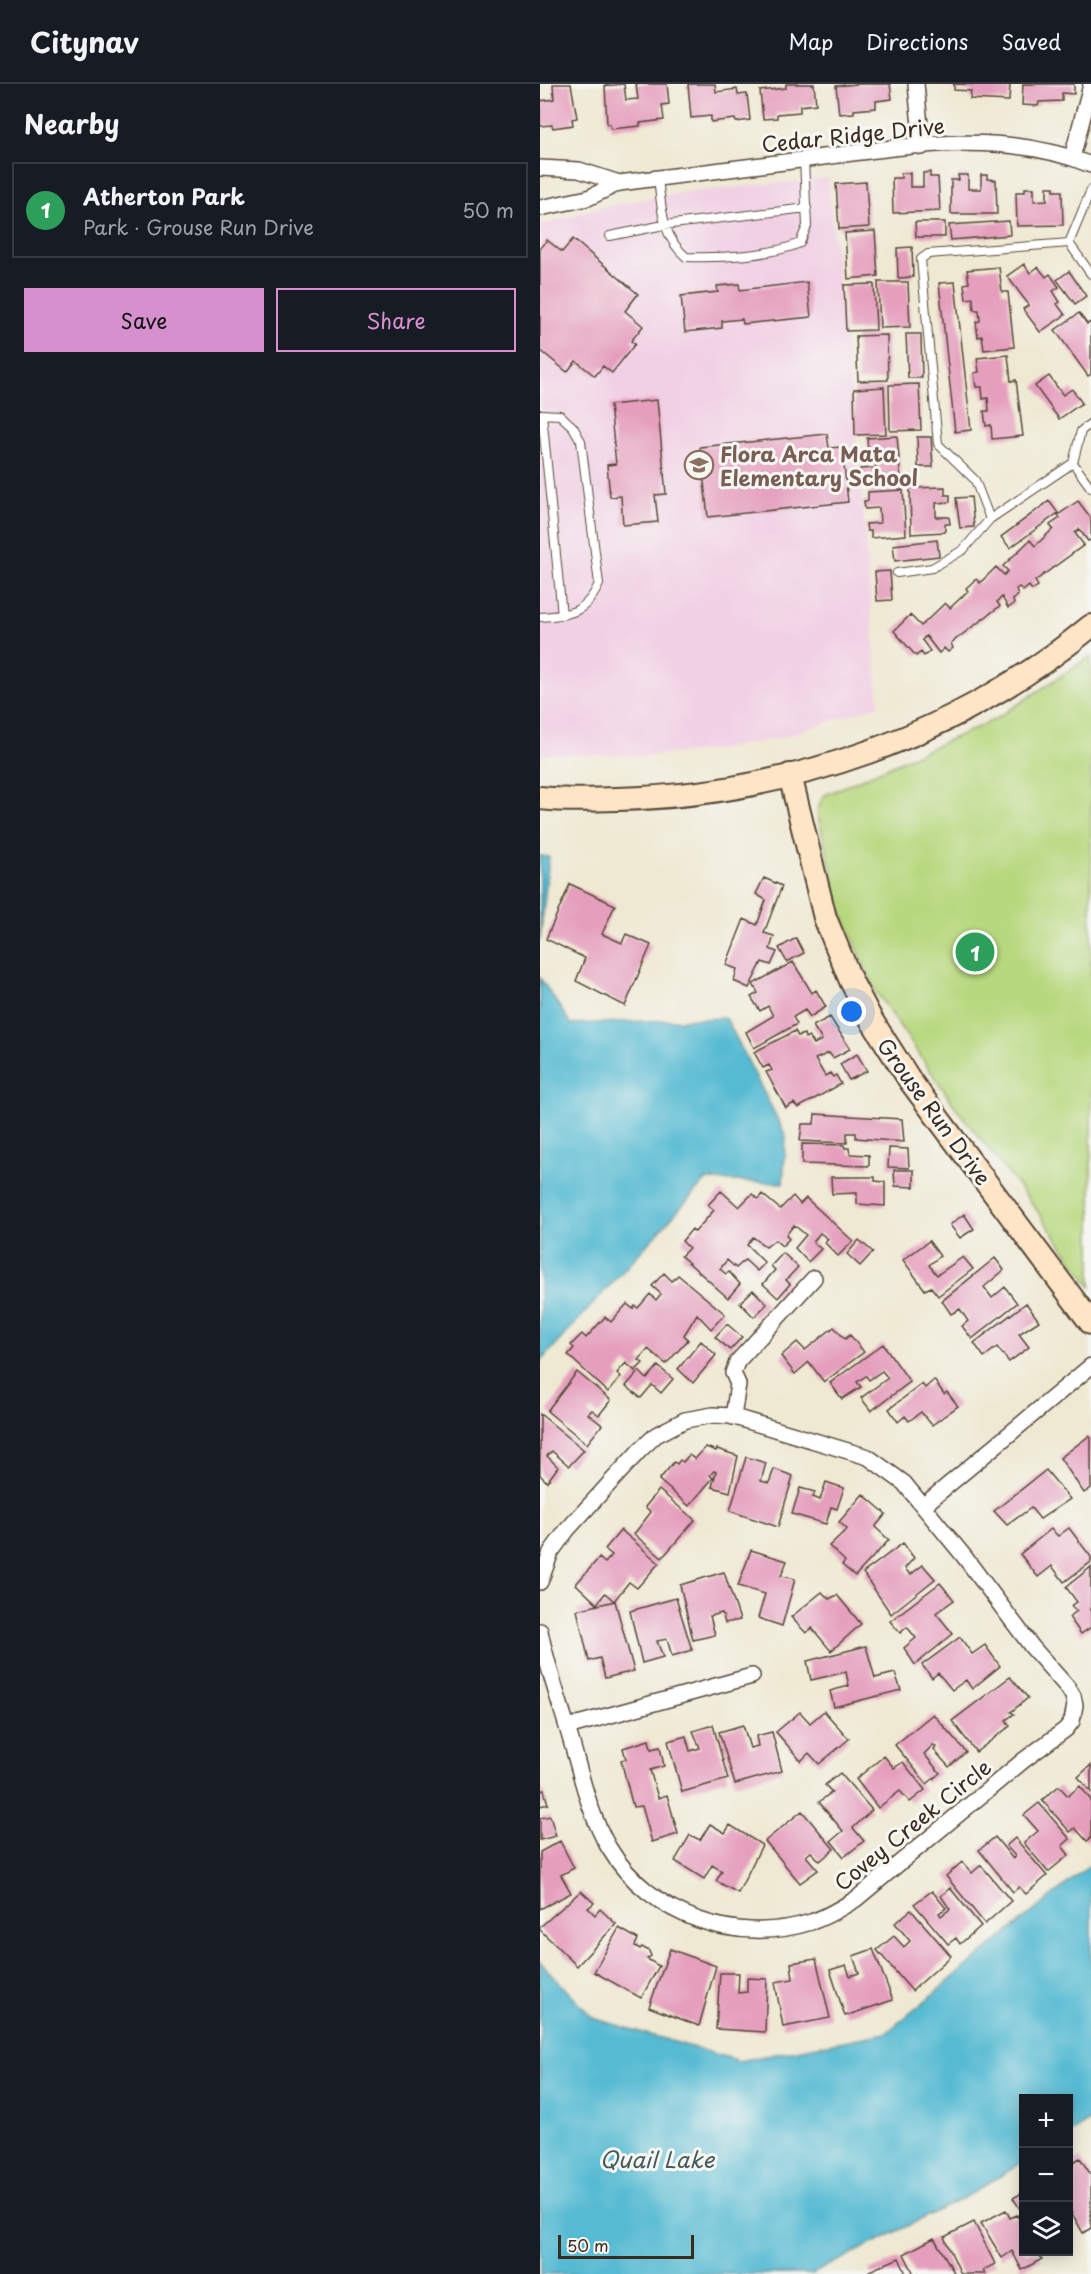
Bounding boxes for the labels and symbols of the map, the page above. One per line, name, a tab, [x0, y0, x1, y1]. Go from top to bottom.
street label: Cedar Ridge Drive	[760, 108, 946, 160]
place label: Flora Arca Mata Elementary School	[720, 437, 918, 493]
school or university icon: Flora Arca Mata Elementary School	[683, 449, 715, 481]
pin: 1	[956, 930, 994, 974]
your location	[837, 997, 866, 1026]
street label: Grouse Run Drive	[870, 1031, 1000, 1191]
street label: Covey Creek Circle	[826, 1750, 998, 1898]
water label: Quail Lake	[600, 2142, 716, 2175]
scale bar	[558, 2232, 694, 2260]

